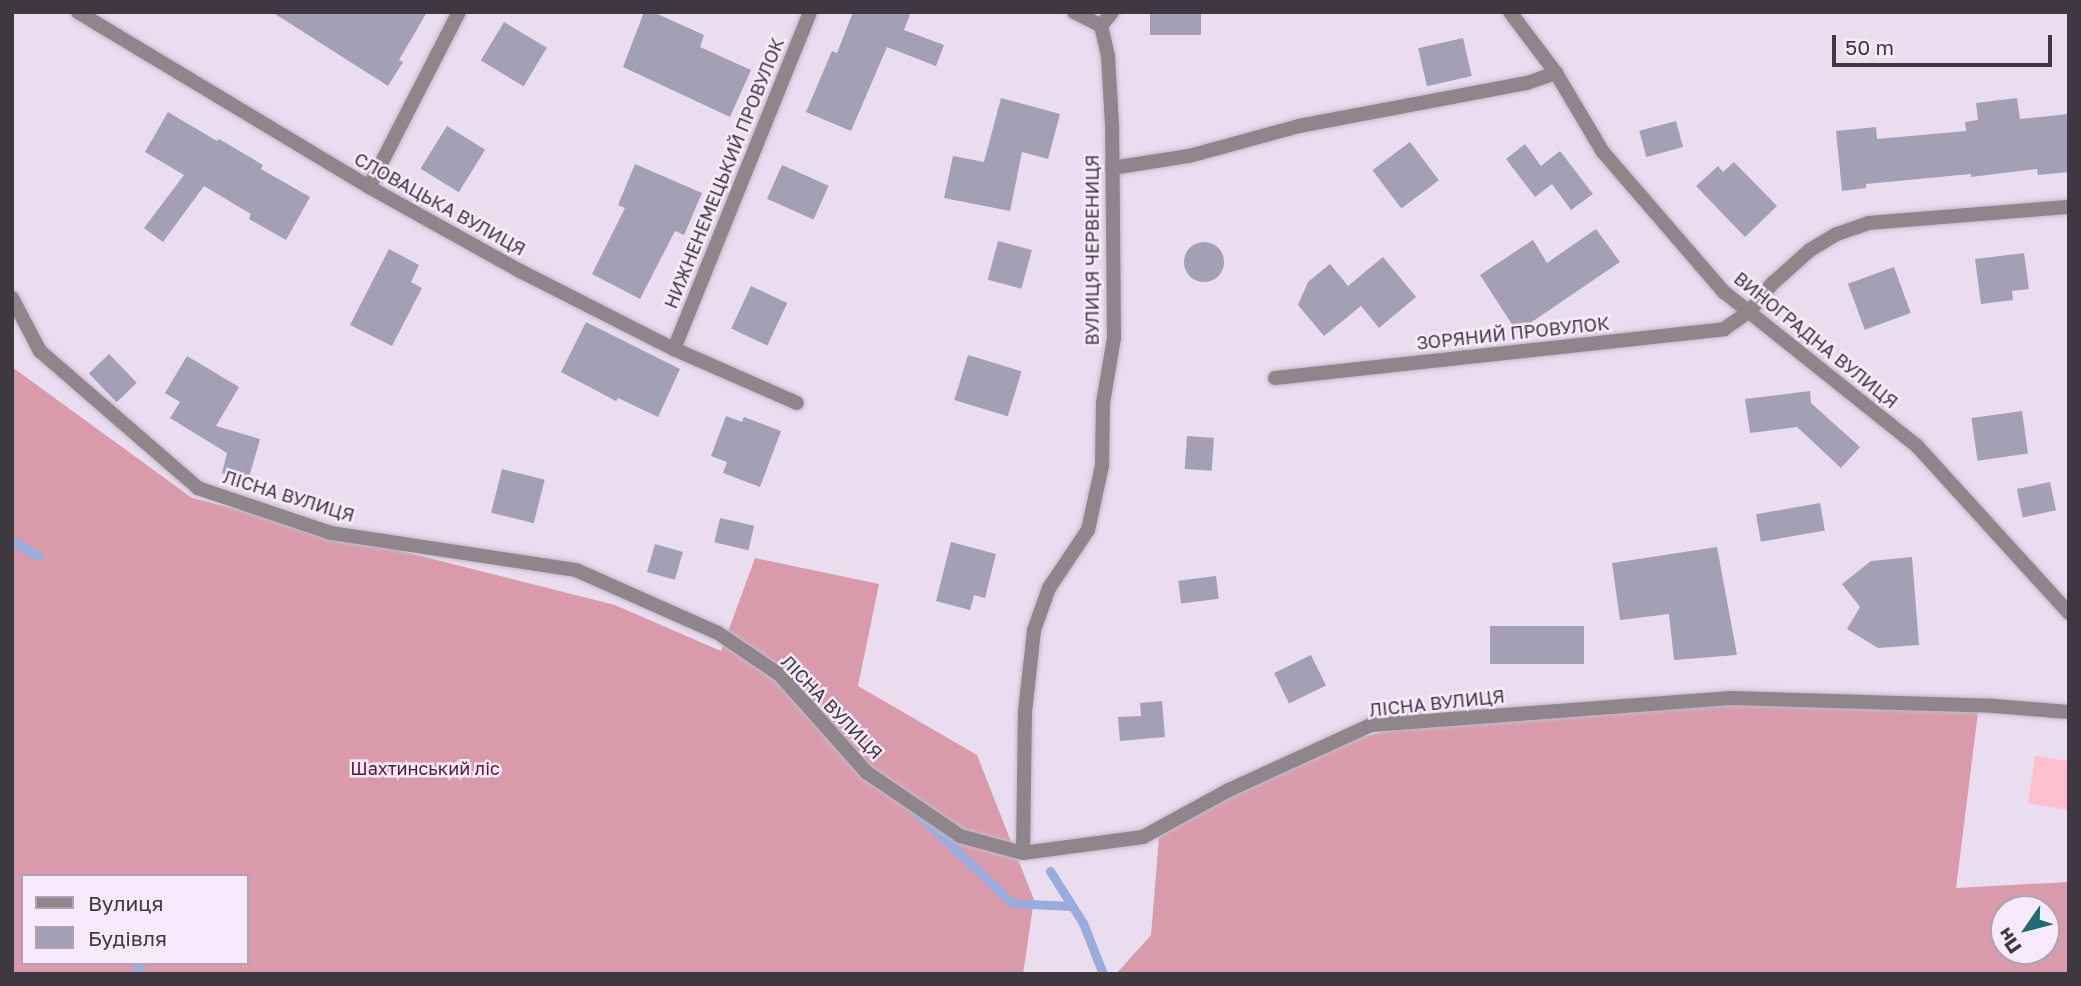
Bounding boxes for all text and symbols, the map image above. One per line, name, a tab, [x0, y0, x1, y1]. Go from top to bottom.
scale bar	[1836, 21, 2056, 65]
street label: НИЖНЕНЕМЕЦЬКИЙ ПРОВУЛОК	[660, 34, 788, 312]
text: 50 m	[1845, 34, 1894, 60]
street label: СЛОВАЦЬКА ВУЛИЦЯ	[351, 148, 529, 260]
street label: ВУЛИЦЯ ЧЕРВЕНИЦЯ	[1081, 154, 1103, 346]
street label: ВИНОГРАДНА ВУЛИЦЯ	[1730, 267, 1902, 413]
street label: ЗОРЯНИЙ ПРОВУЛОК	[1415, 312, 1611, 354]
street label: ЛІСНА ВУЛИЦЯ	[221, 466, 357, 526]
street label: ЛІСНА ВУЛИЦЯ	[777, 651, 887, 763]
street label: ЛІСНА ВУЛИЦЯ	[1368, 685, 1506, 721]
park label: Шахтинський ліс	[350, 757, 500, 779]
legend	[21, 874, 248, 965]
text: Вулиця	[88, 890, 164, 916]
north arrow	[1990, 895, 2060, 965]
text: Пн	[1992, 924, 2026, 958]
text: Будівля	[88, 925, 167, 951]

